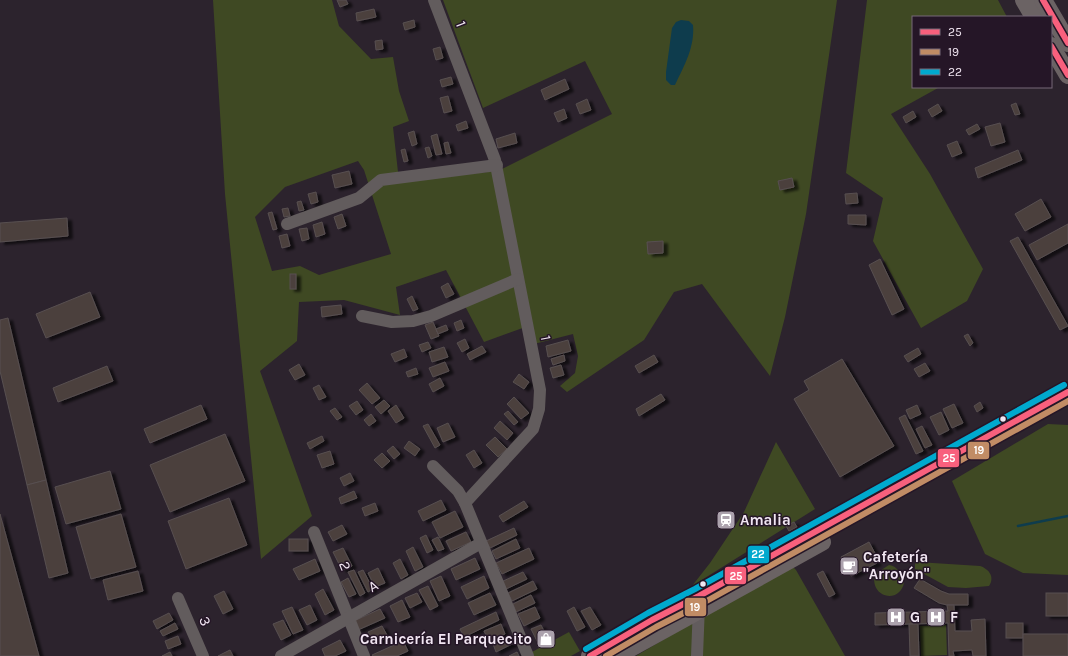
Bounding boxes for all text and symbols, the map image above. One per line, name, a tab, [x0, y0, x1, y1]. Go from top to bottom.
legend	[912, 16, 1052, 88]
street label: 1	[452, 18, 470, 30]
text: 25	[948, 25, 962, 39]
text: 19	[948, 45, 959, 59]
text: 22	[948, 65, 962, 79]
street label: 1	[537, 334, 555, 342]
unlabelled marker	[998, 414, 1008, 424]
line badge: 19	[967, 441, 990, 460]
text: 19	[974, 444, 985, 457]
line badge: 25	[937, 448, 960, 468]
text: 25	[942, 452, 956, 465]
station icon: Amalia	[715, 509, 737, 531]
place label: Amalia	[740, 511, 791, 529]
line badge: 22	[747, 545, 770, 564]
text: 22	[751, 548, 765, 561]
place label: Cafetería "Arroyón"	[863, 548, 930, 583]
cafe icon: Cafetería "Arroyón"	[838, 555, 860, 577]
street label: 2	[335, 559, 355, 573]
line badge: 25	[724, 566, 747, 585]
text: 25	[729, 570, 743, 583]
street label: A	[365, 576, 381, 596]
unlabelled marker	[698, 579, 708, 589]
line badge: 19	[684, 597, 707, 617]
text: 19	[690, 601, 701, 614]
hospital icon: G	[885, 606, 907, 628]
hospital icon: F	[925, 606, 947, 628]
place label: G	[910, 608, 920, 626]
place label: F	[950, 608, 958, 626]
street label: 3	[195, 613, 215, 629]
shop icon: Carnicería El Parquecito	[535, 628, 557, 650]
place label: Carnicería El Parquecito	[360, 630, 532, 648]

